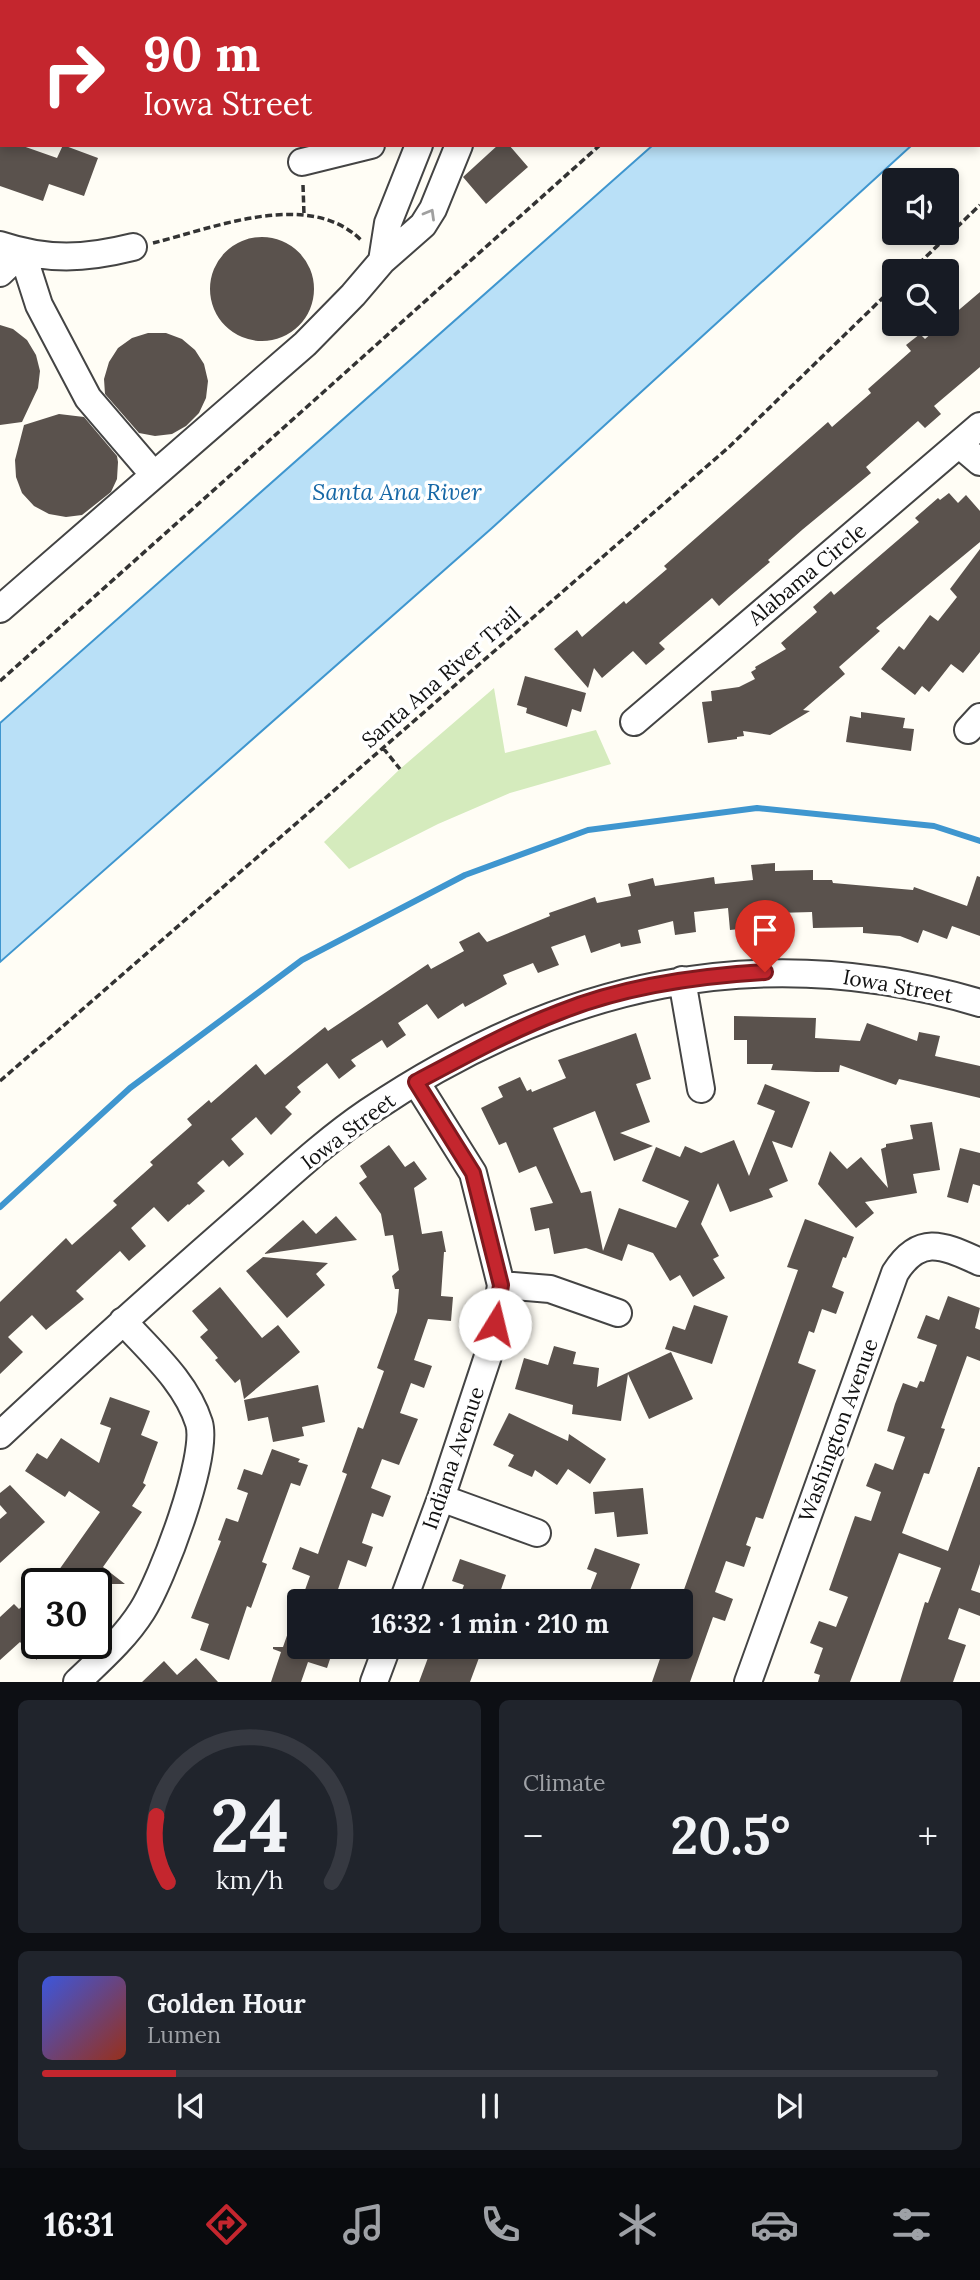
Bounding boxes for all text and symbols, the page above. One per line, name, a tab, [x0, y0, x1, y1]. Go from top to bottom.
text: 90 m	[143, 22, 260, 84]
icon: right	[28, 28, 119, 119]
text: Iowa Street	[143, 83, 312, 124]
map controls	[882, 168, 959, 336]
button: sound	[882, 168, 959, 245]
one-way arrow	[421, 208, 434, 221]
button: search	[882, 259, 959, 336]
water label: Santa Ana River	[312, 477, 482, 506]
street label: Alabama Circle	[742, 517, 871, 632]
street label: Santa Ana River Trail	[356, 600, 526, 754]
pin	[735, 900, 795, 972]
icon: arrive	[746, 911, 784, 949]
street label: Iowa Street	[841, 963, 956, 1009]
street label: Iowa Street	[295, 1086, 401, 1175]
position arrow	[458, 1287, 532, 1361]
street label: Washington Avenue	[792, 1334, 884, 1526]
street label: Indiana Avenue	[416, 1383, 490, 1533]
speed limit sign: 30	[21, 1568, 112, 1659]
text: 16:32 · 1 min · 210 m	[371, 1607, 609, 1640]
text: Climate	[523, 1768, 605, 1797]
text: 24	[210, 1780, 289, 1873]
text: 20.5°	[671, 1802, 790, 1868]
text: −	[523, 1812, 543, 1860]
text: +	[918, 1812, 938, 1860]
text: km/h	[216, 1864, 283, 1896]
text: Golden Hour	[147, 1987, 306, 2020]
text: Lumen	[147, 2020, 221, 2049]
icon: previous	[172, 2087, 210, 2125]
icon: pause	[471, 2087, 509, 2125]
icon: next	[770, 2087, 808, 2125]
icon: directions	[202, 2200, 251, 2249]
icon: music	[339, 2200, 388, 2249]
icon: phone	[476, 2200, 525, 2249]
icon: climate	[613, 2200, 662, 2249]
icon: car	[750, 2200, 799, 2249]
icon: filters	[887, 2200, 936, 2249]
text: 16:31	[44, 2204, 114, 2245]

